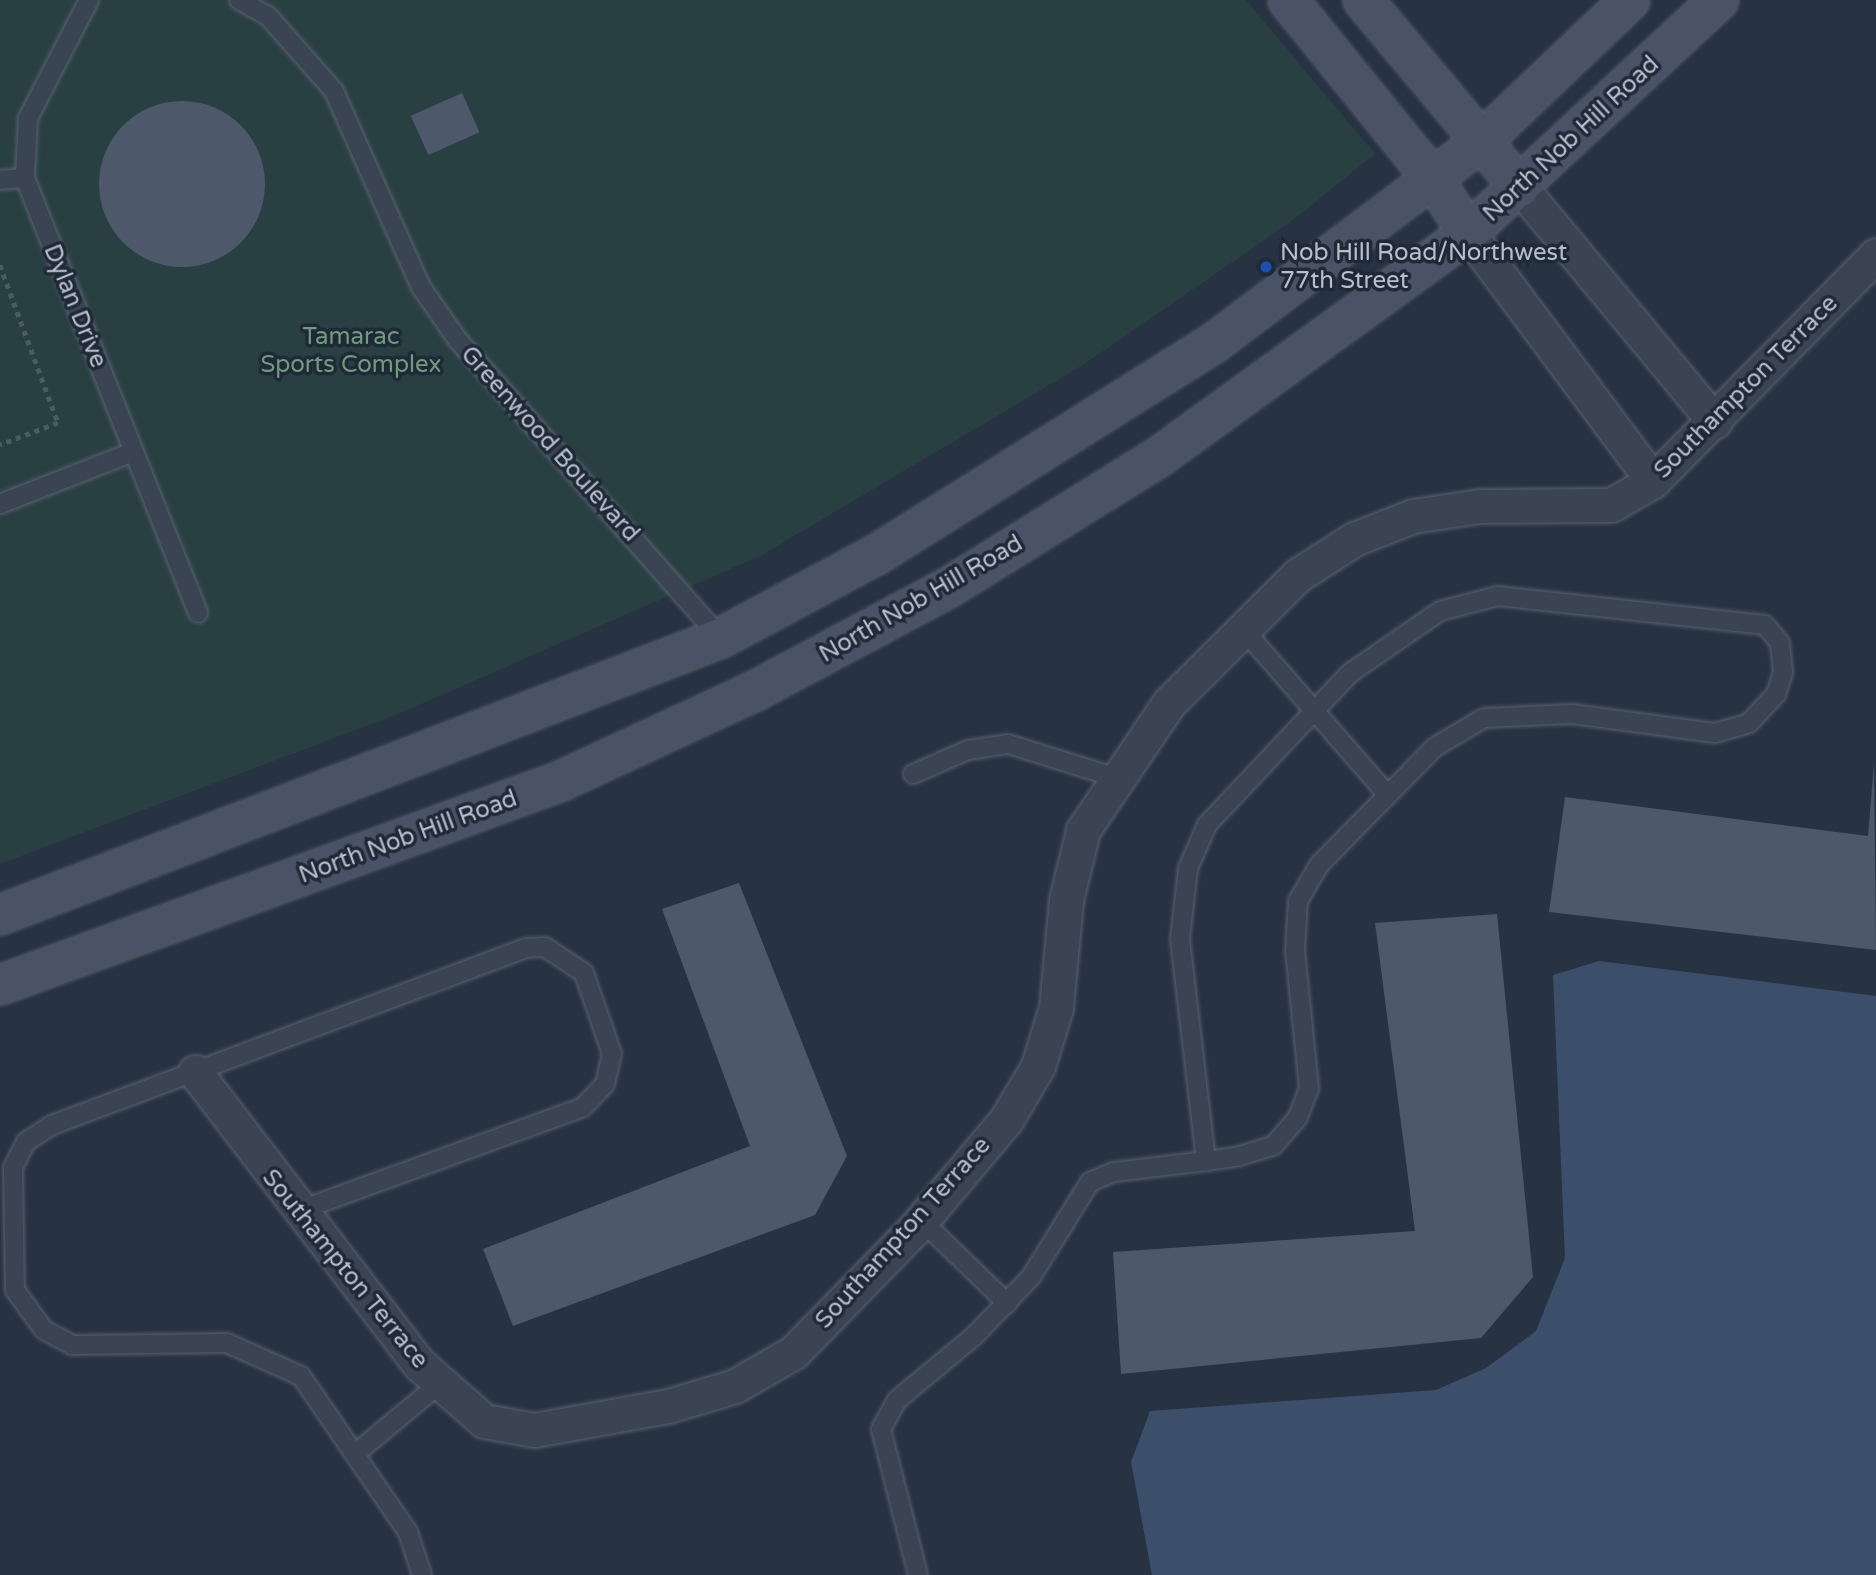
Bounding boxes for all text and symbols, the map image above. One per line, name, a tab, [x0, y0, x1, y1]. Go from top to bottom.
street label: North Nob Hill Road	[1477, 50, 1665, 228]
place label: Nob Hill Road/Northwest 77th Street	[1280, 239, 1567, 295]
street label: Dylan Drive	[37, 240, 113, 372]
marker: Nob Hill Road/Northwest 77th Street	[1258, 259, 1274, 275]
street label: Southampton Terrace	[1648, 289, 1844, 485]
park label: Tamarac Sports Complex	[261, 323, 441, 379]
street label: Greenwood Boulevard	[455, 340, 645, 548]
street label: North Nob Hill Road	[814, 529, 1028, 669]
street label: North Nob Hill Road	[295, 784, 521, 890]
street label: Southampton Terrace	[809, 1131, 997, 1335]
street label: Southampton Terrace	[256, 1164, 434, 1374]

